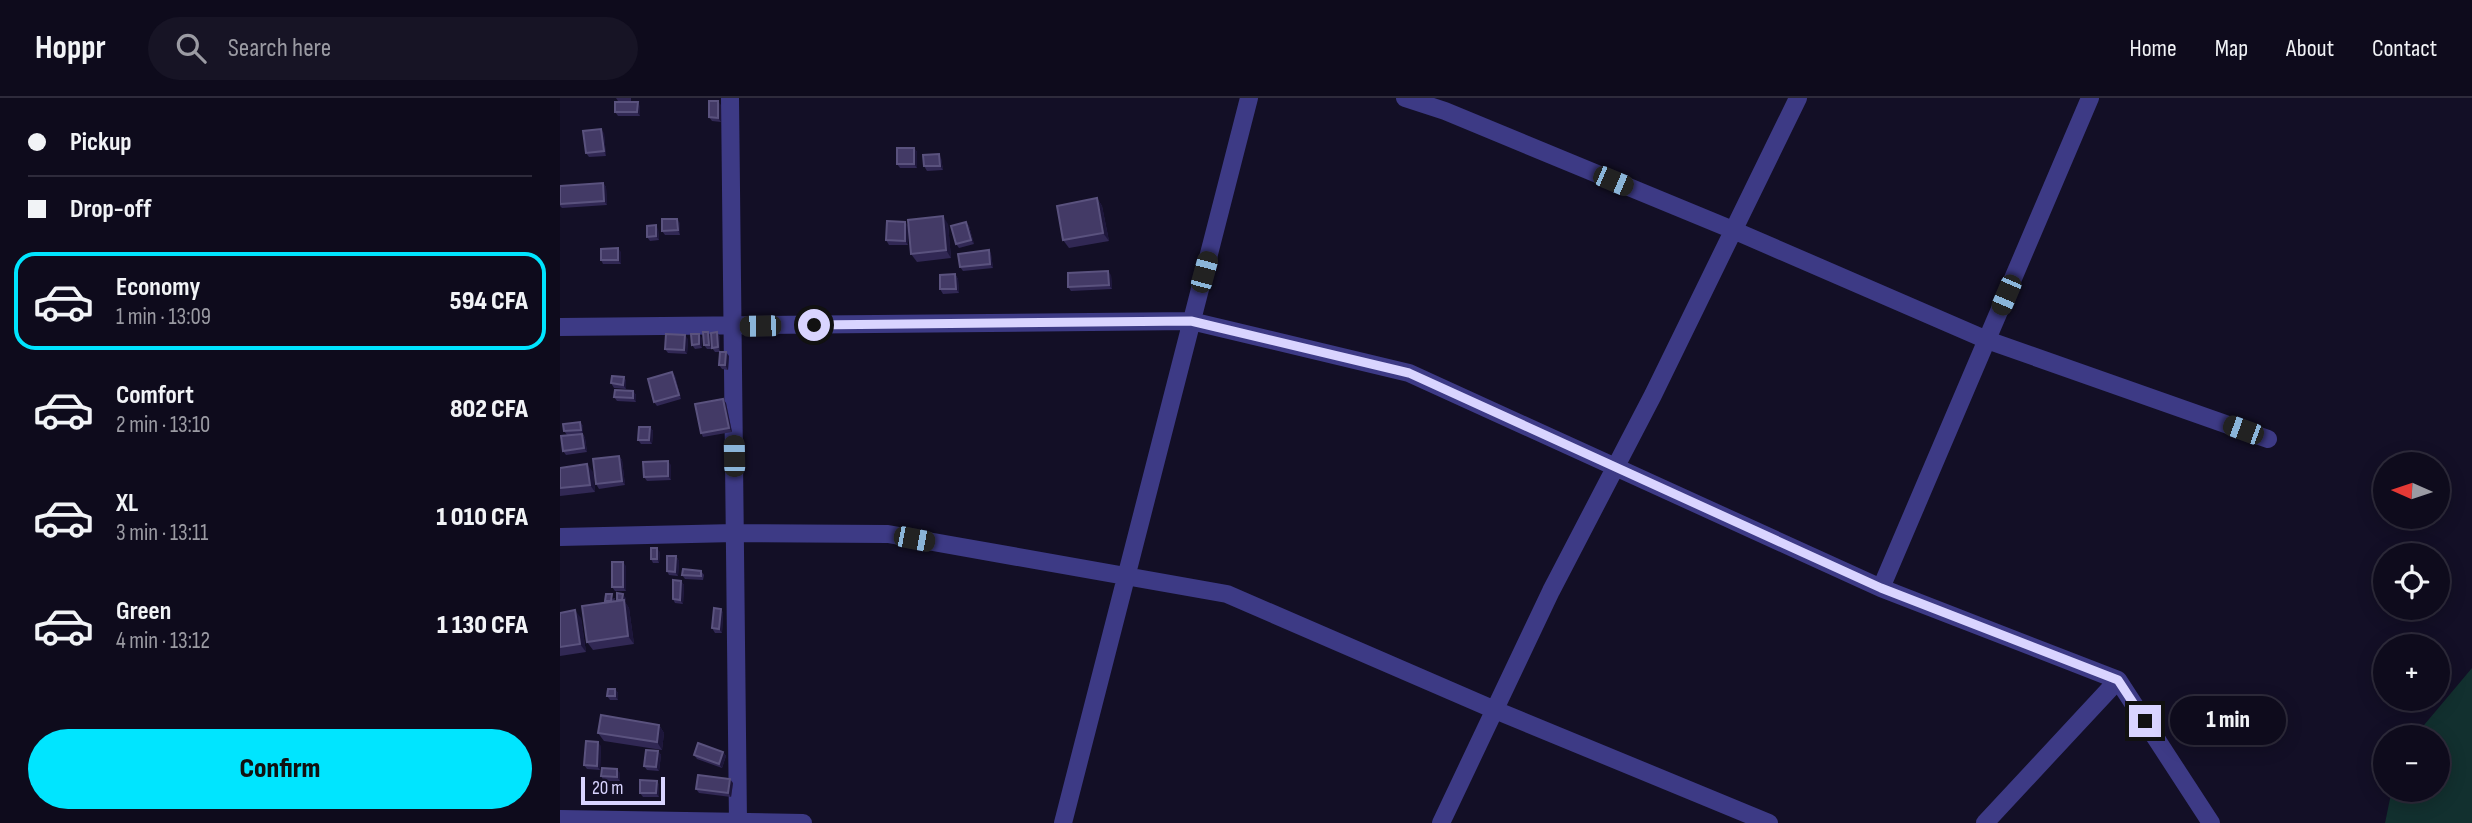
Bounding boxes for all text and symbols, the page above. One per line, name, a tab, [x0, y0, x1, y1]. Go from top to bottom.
search box	[148, 17, 638, 80]
text: Hoppr	[35, 28, 106, 68]
icon: search	[172, 29, 210, 67]
text: Search here	[228, 33, 331, 64]
text: Home	[2129, 34, 2177, 63]
text: Map	[2215, 34, 2248, 63]
text: About	[2286, 34, 2334, 63]
text: Contact	[2372, 34, 2437, 63]
text: Pickup	[70, 127, 132, 158]
car	[1590, 163, 1637, 199]
text: Drop-off	[70, 194, 151, 225]
car	[1189, 249, 1220, 295]
icon: car	[32, 270, 95, 333]
text: Economy	[116, 272, 200, 303]
car	[1989, 272, 2024, 318]
text: 594 CFA	[450, 286, 528, 317]
text: 1 min · 13:09	[116, 303, 211, 331]
route start	[798, 309, 830, 341]
car	[739, 315, 782, 337]
icon: car	[32, 378, 95, 441]
text: Comfort	[116, 380, 194, 411]
text: 802 CFA	[450, 394, 528, 425]
text: 2 min · 13:10	[116, 411, 210, 439]
car	[2220, 413, 2267, 447]
car	[724, 435, 745, 477]
north arrow	[2373, 452, 2450, 528]
map controls	[2373, 452, 2450, 802]
icon: car	[32, 486, 95, 549]
text: XL	[116, 488, 138, 519]
text: 1 010 CFA	[436, 502, 528, 533]
text: 3 min · 13:11	[116, 519, 208, 547]
car	[892, 525, 937, 553]
button: locate	[2373, 543, 2450, 620]
icon: car	[32, 594, 95, 657]
text: Green	[116, 596, 171, 627]
text: 1 130 CFA	[437, 610, 528, 641]
text: 4 min · 13:12	[116, 627, 210, 655]
button: +	[2373, 634, 2450, 711]
callout: 1 min	[2170, 696, 2285, 746]
route end	[2129, 705, 2161, 737]
text: 1 min	[2206, 706, 2250, 734]
button: −	[2373, 725, 2450, 802]
button: Confirm	[28, 729, 532, 809]
scale bar	[581, 774, 665, 806]
text: 20 m	[592, 777, 624, 800]

